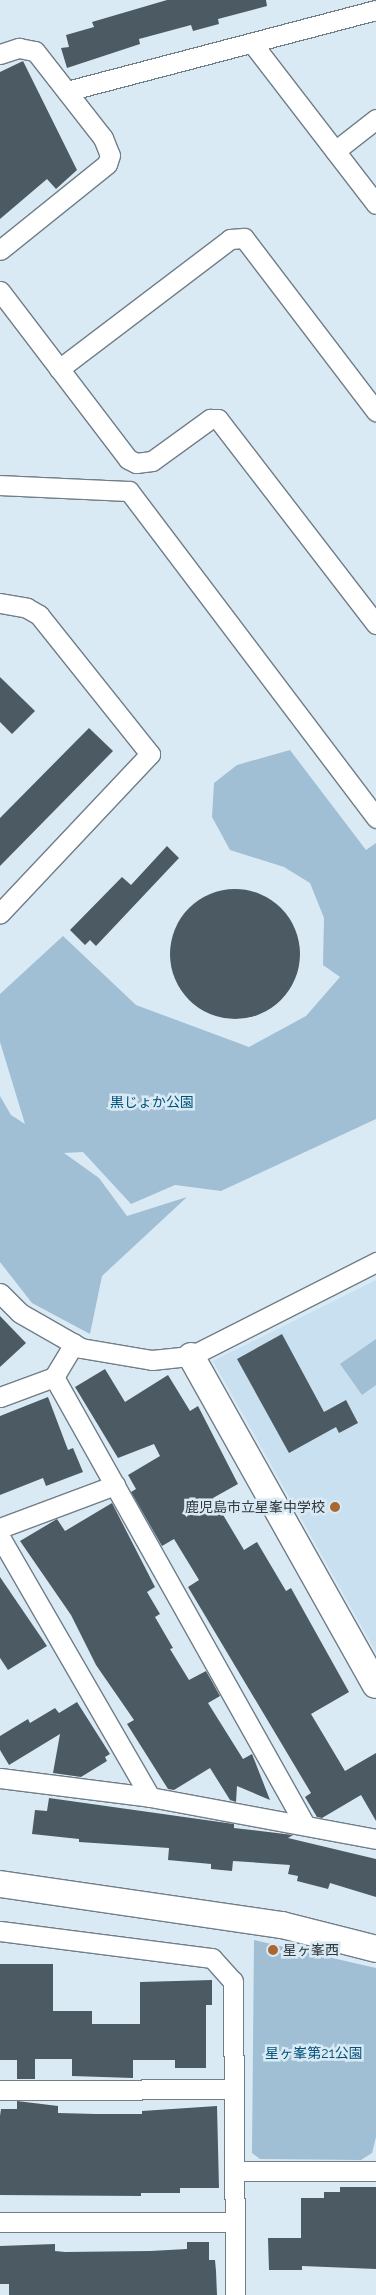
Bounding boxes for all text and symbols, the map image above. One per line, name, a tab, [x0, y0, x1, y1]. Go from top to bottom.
park label: 黒じょか公園	[110, 1094, 194, 1110]
place label: 鹿児島市立星峯中学校	[185, 1499, 325, 1515]
marker: 鹿児島市立星峯中学校	[329, 1501, 341, 1513]
place label: 星ヶ峯西	[283, 1942, 339, 1958]
marker: 星ヶ峯西	[267, 1944, 279, 1956]
park label: 星ヶ峯第21公園	[265, 2045, 363, 2061]

